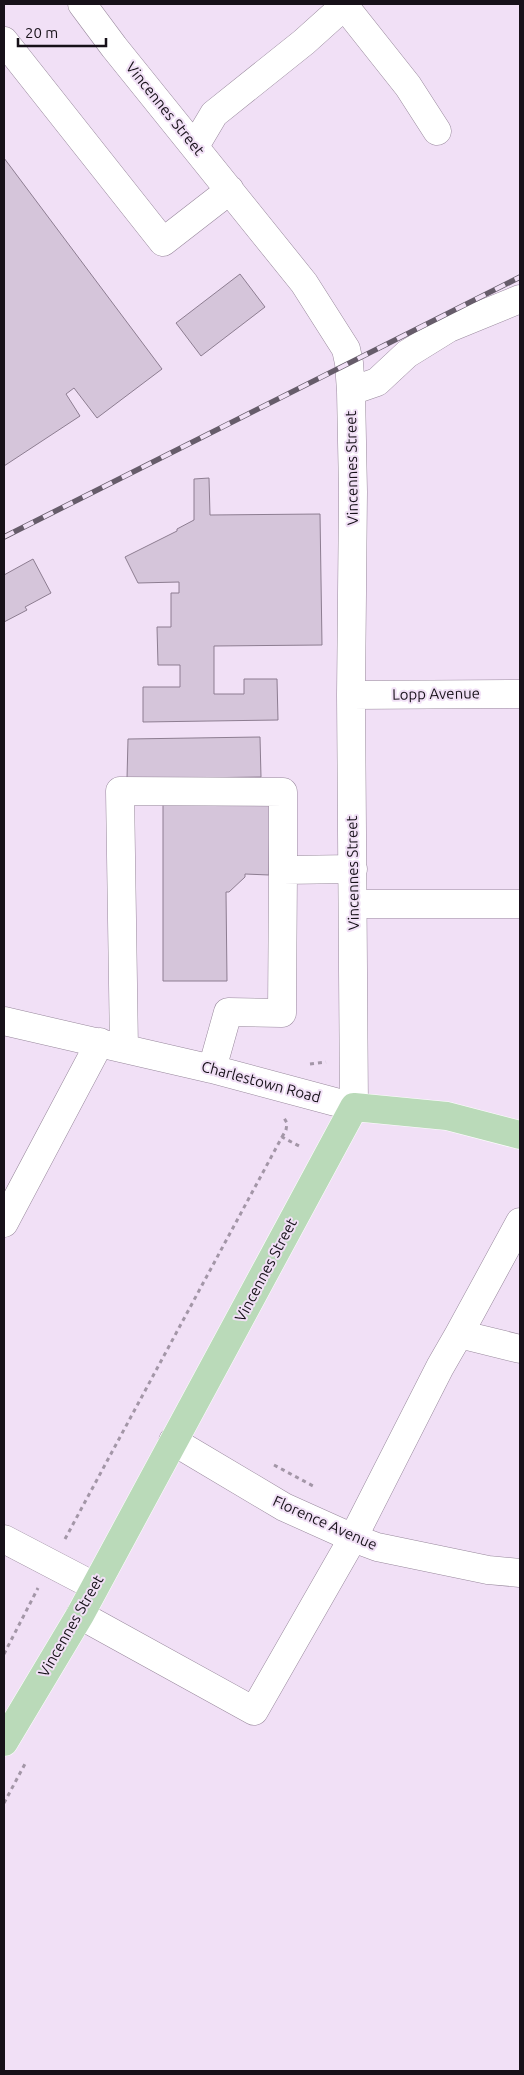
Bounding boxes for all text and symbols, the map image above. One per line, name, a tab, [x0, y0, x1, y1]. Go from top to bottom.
scale bar	[18, 15, 105, 47]
text: 20 m	[25, 24, 58, 41]
street label: Vincennes Street	[123, 59, 208, 159]
street label: Vincennes Street	[342, 410, 361, 525]
street label: Lopp Avenue	[392, 684, 480, 703]
street label: Vincennes Street	[343, 815, 362, 930]
street label: Charlestown Road	[200, 1057, 323, 1106]
street label: Vincennes Street	[231, 1215, 300, 1324]
street label: Florence Avenue	[270, 1492, 380, 1553]
street label: Vincennes Street	[35, 1572, 107, 1680]

